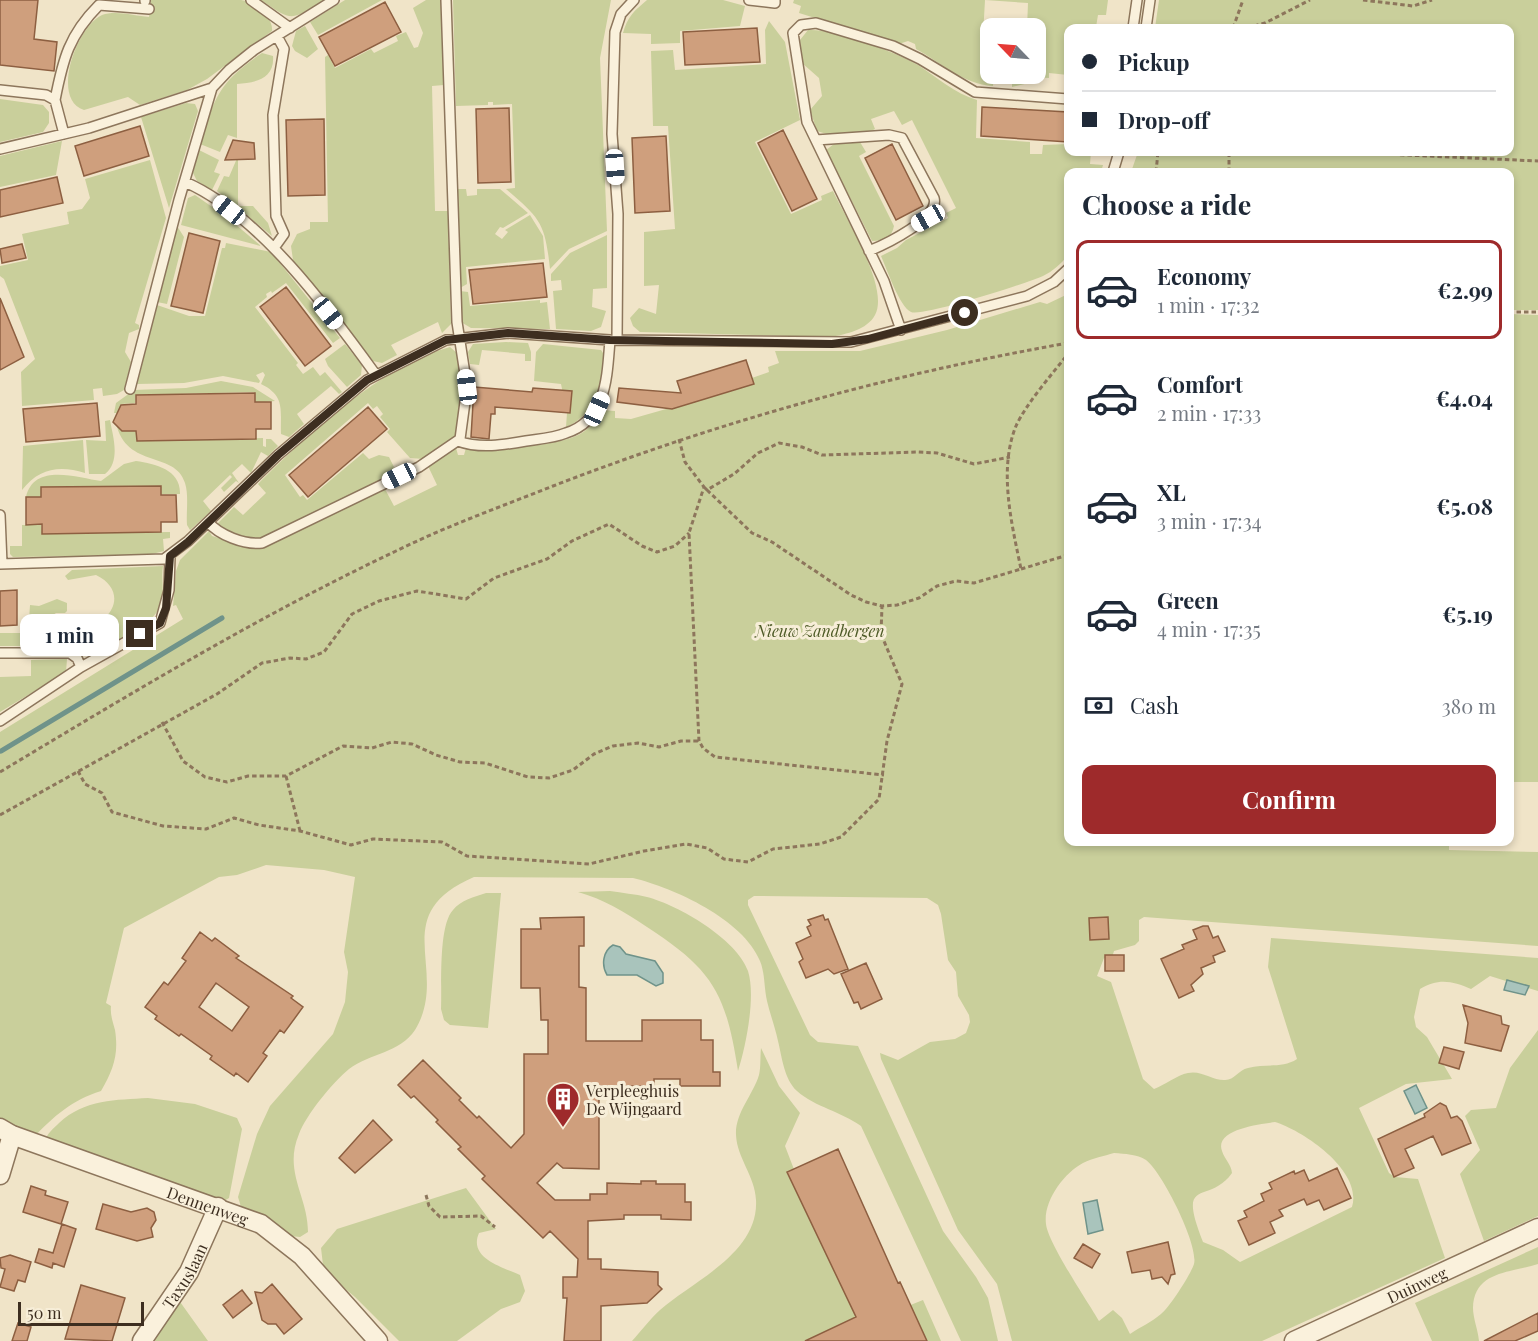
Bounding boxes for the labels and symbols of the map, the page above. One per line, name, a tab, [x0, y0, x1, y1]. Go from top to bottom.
north arrow	[980, 18, 1046, 84]
car	[605, 148, 625, 186]
car	[209, 192, 249, 228]
car	[908, 201, 948, 235]
car	[310, 293, 346, 333]
route start	[951, 299, 978, 326]
car	[456, 368, 478, 406]
car	[581, 389, 613, 429]
car	[379, 460, 419, 492]
callout: 1 min	[20, 613, 119, 655]
route end	[126, 620, 153, 647]
park label: Nieuw Zandbergen	[753, 620, 885, 641]
place label: Verpleeghuis De Wijngaard	[585, 1080, 682, 1119]
building icon: Verpleeghuis De Wijngaard	[545, 1081, 581, 1128]
street label: Dennenweg	[164, 1181, 252, 1229]
street label: Taxuslaan	[157, 1239, 211, 1312]
street label: Duinweg	[1383, 1261, 1450, 1307]
scale bar	[18, 1299, 144, 1326]

